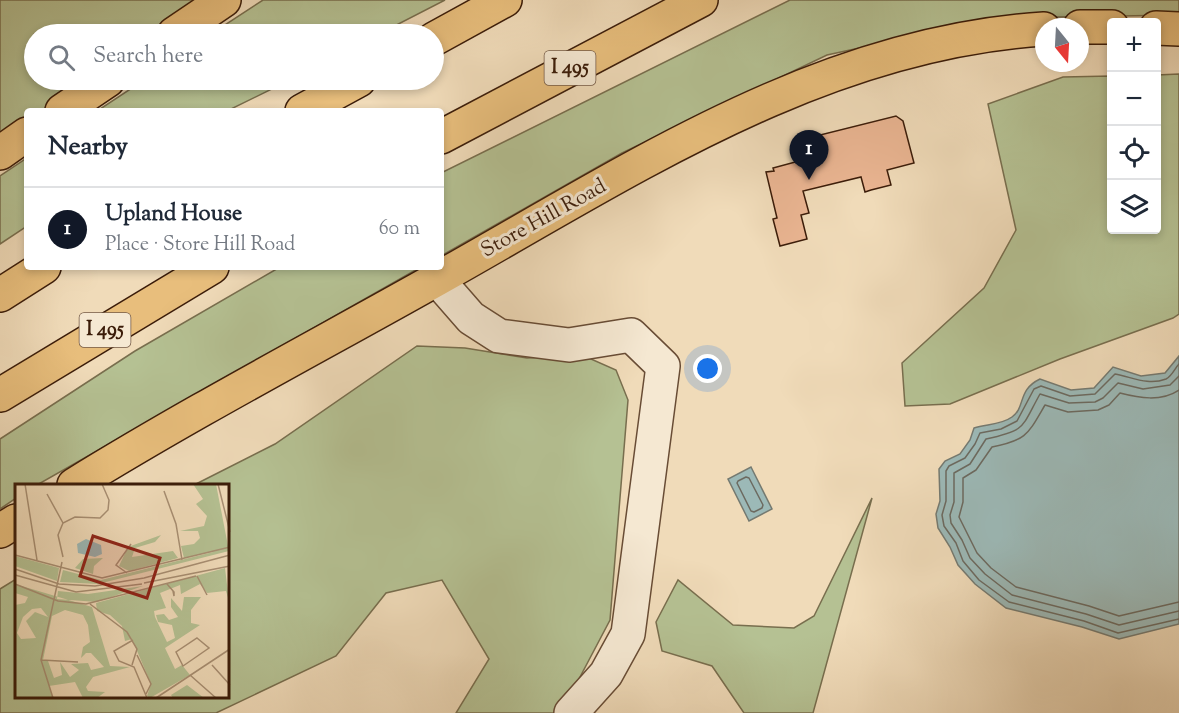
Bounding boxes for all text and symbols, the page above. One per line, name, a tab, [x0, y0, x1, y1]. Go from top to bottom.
north arrow	[1035, 18, 1089, 72]
map controls	[1107, 18, 1161, 234]
button: +	[1107, 18, 1161, 72]
search box	[24, 24, 444, 90]
icon: search	[45, 41, 78, 74]
text: Search here	[93, 41, 203, 73]
road number: I 495	[544, 51, 596, 85]
button: −	[1107, 72, 1161, 126]
button: locate	[1107, 126, 1161, 180]
text: Nearby	[48, 129, 128, 166]
pin: 1	[790, 130, 828, 180]
street label: Store Hill Road	[476, 172, 612, 266]
button: layers	[1107, 180, 1161, 234]
text: Upland House	[105, 199, 242, 231]
text: 1	[64, 215, 71, 244]
text: 60 m	[379, 215, 420, 244]
text: Place · Store Hill Road	[105, 231, 295, 260]
road number: I 495	[80, 313, 130, 347]
your location	[693, 354, 722, 383]
inset map	[15, 484, 230, 698]

